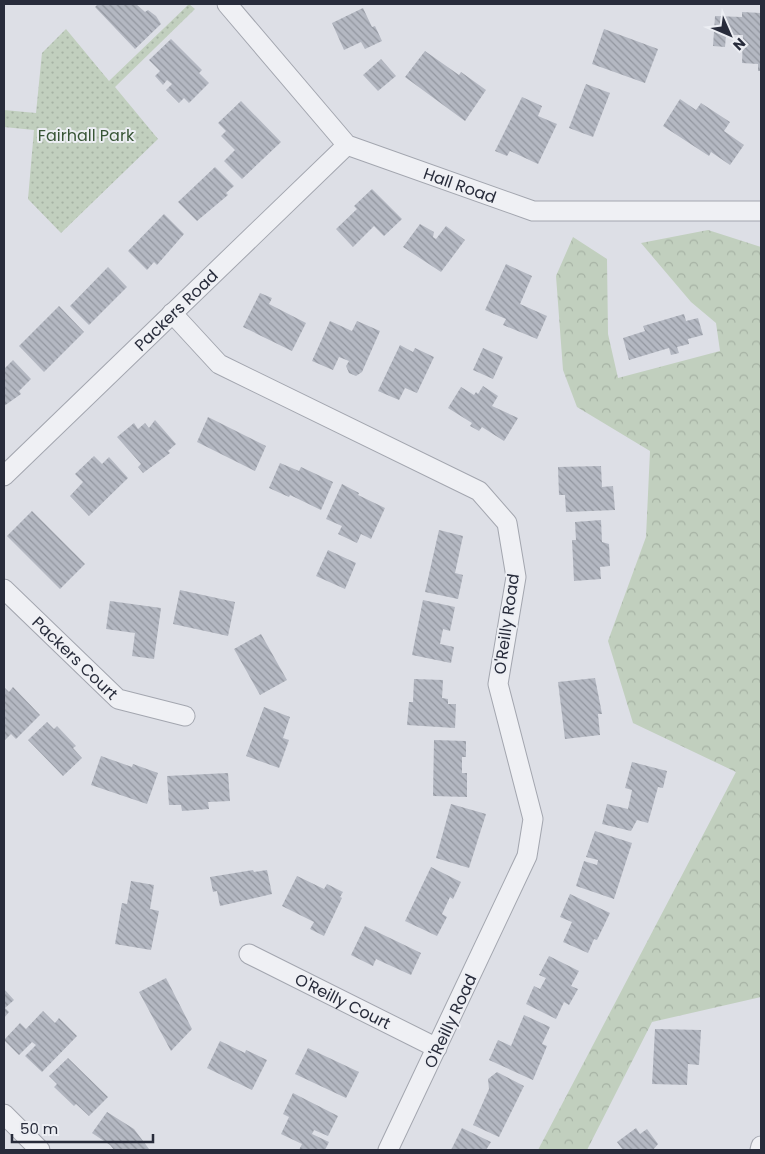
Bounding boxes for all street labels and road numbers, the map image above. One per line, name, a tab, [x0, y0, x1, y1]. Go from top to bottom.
street label: Hall Road	[420, 162, 499, 209]
street label: Packers Road	[129, 265, 223, 356]
street label: O'Reilly Road	[488, 572, 525, 676]
street label: Packers Court	[27, 611, 123, 705]
street label: O'Reilly Court	[291, 968, 395, 1035]
street label: O'Reilly Road	[419, 970, 482, 1072]

